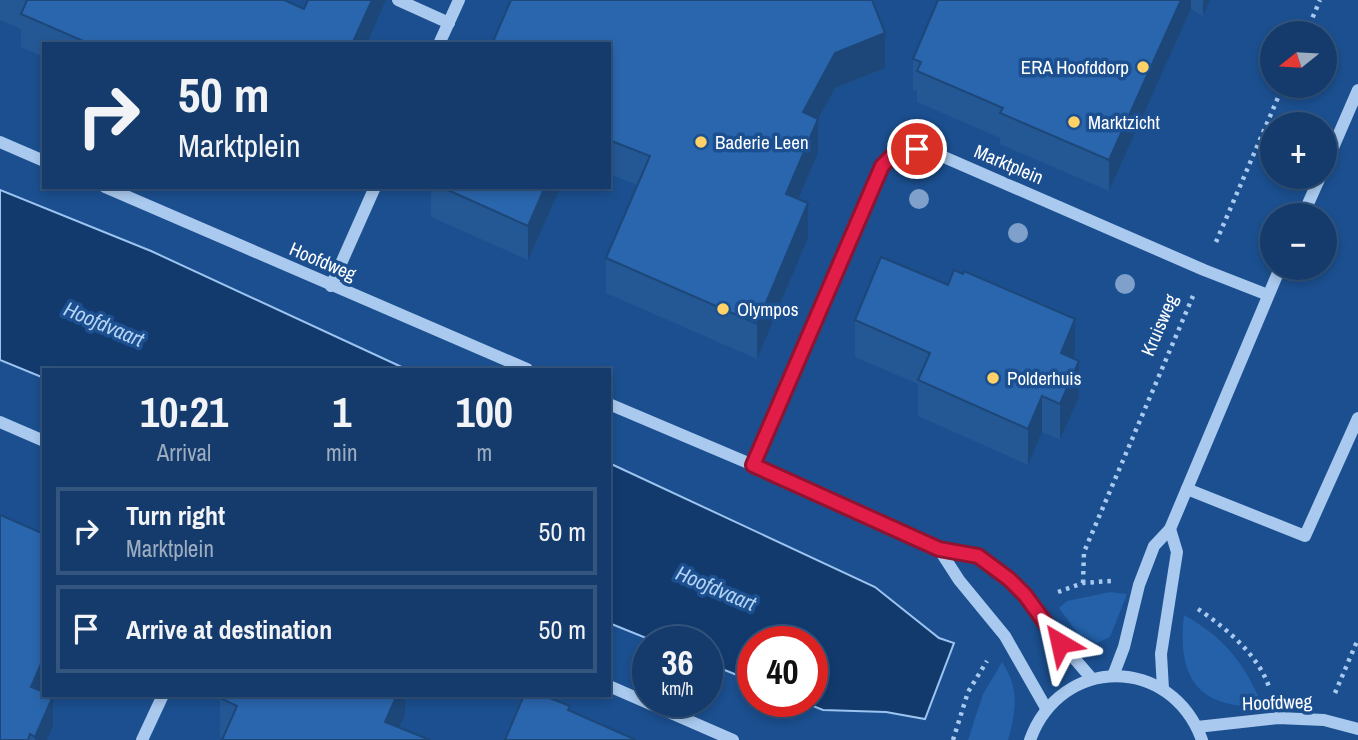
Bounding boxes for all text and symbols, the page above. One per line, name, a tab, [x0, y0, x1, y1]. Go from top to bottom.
north arrow	[1260, 21, 1337, 98]
map controls	[1260, 21, 1337, 280]
place label: ERA Hoofddorp	[1021, 54, 1129, 80]
marker: ERA Hoofddorp	[1135, 59, 1151, 75]
text: 50 m	[178, 61, 270, 127]
icon: right	[63, 70, 154, 161]
place label: Marktzicht	[1088, 109, 1161, 135]
button: +	[1260, 112, 1337, 189]
marker: Marktzicht	[1066, 114, 1082, 130]
pin	[887, 119, 947, 179]
text: Marktplein	[178, 124, 301, 167]
place label: Baderie Leen	[715, 129, 809, 155]
icon: arrive	[898, 130, 936, 168]
marker: Baderie Leen	[693, 134, 709, 150]
street label: Marktplein	[970, 138, 1048, 190]
button: −	[1260, 203, 1337, 280]
street label: Hoofdweg	[286, 235, 361, 287]
street label: Kruisweg	[1134, 290, 1184, 360]
water label: Hoofdvaart	[60, 294, 150, 354]
place label: Olympos	[737, 296, 799, 322]
marker: Olympos	[715, 301, 731, 317]
place label: Polderhuis	[1007, 365, 1082, 391]
marker: Polderhuis	[985, 370, 1001, 386]
text: 10:21	[140, 384, 228, 440]
text: 1	[332, 384, 351, 440]
text: 100	[456, 384, 513, 440]
text: Arrival	[157, 437, 211, 468]
text: min	[326, 437, 358, 468]
text: m	[476, 437, 492, 468]
text: Turn right	[126, 498, 225, 533]
icon: right	[67, 512, 105, 550]
text: 50 m	[539, 514, 586, 549]
text: Marktplein	[126, 533, 214, 564]
water label: Hoofdvaart	[672, 558, 762, 618]
position arrow	[1023, 606, 1097, 680]
icon: arrive	[67, 610, 105, 648]
text: Arrive at destination	[126, 612, 332, 647]
text: 50 m	[539, 612, 586, 647]
speed limit sign: 40	[737, 626, 828, 717]
text: 36	[662, 639, 693, 686]
text: km/h	[662, 676, 694, 701]
street label: Hoofdweg	[1241, 688, 1313, 716]

